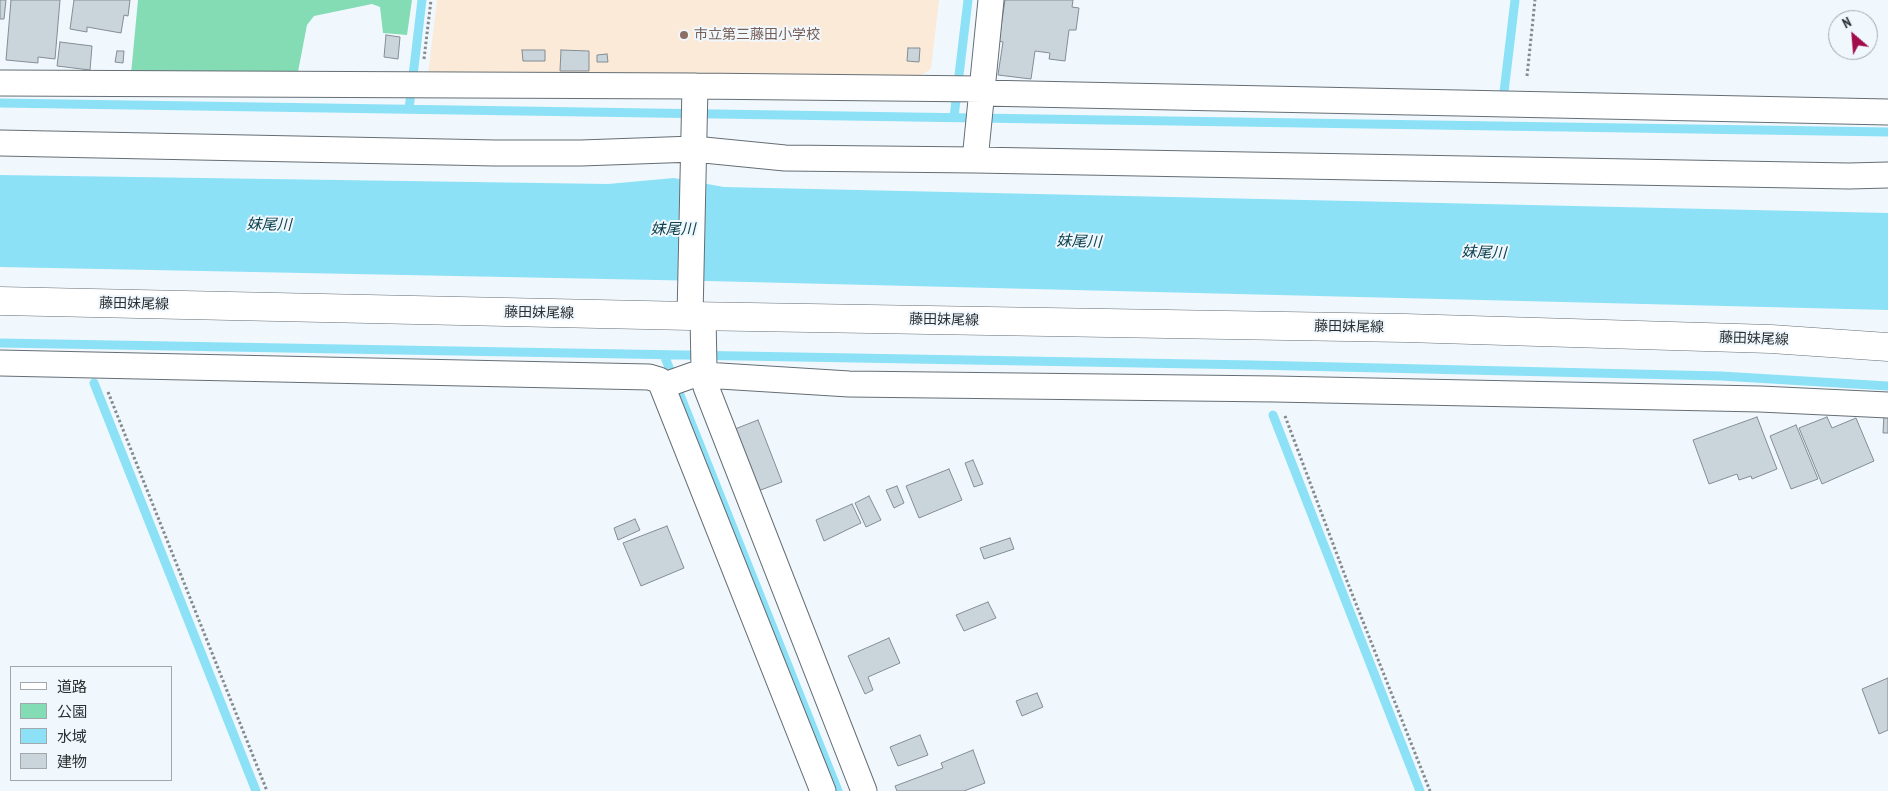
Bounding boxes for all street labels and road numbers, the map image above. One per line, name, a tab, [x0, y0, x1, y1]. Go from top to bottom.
street label: 藤田妹尾線	[99, 295, 169, 313]
street label: 藤田妹尾線	[504, 304, 574, 322]
street label: 藤田妹尾線	[909, 311, 979, 329]
street label: 藤田妹尾線	[1314, 318, 1384, 336]
street label: 藤田妹尾線	[1719, 329, 1789, 349]

